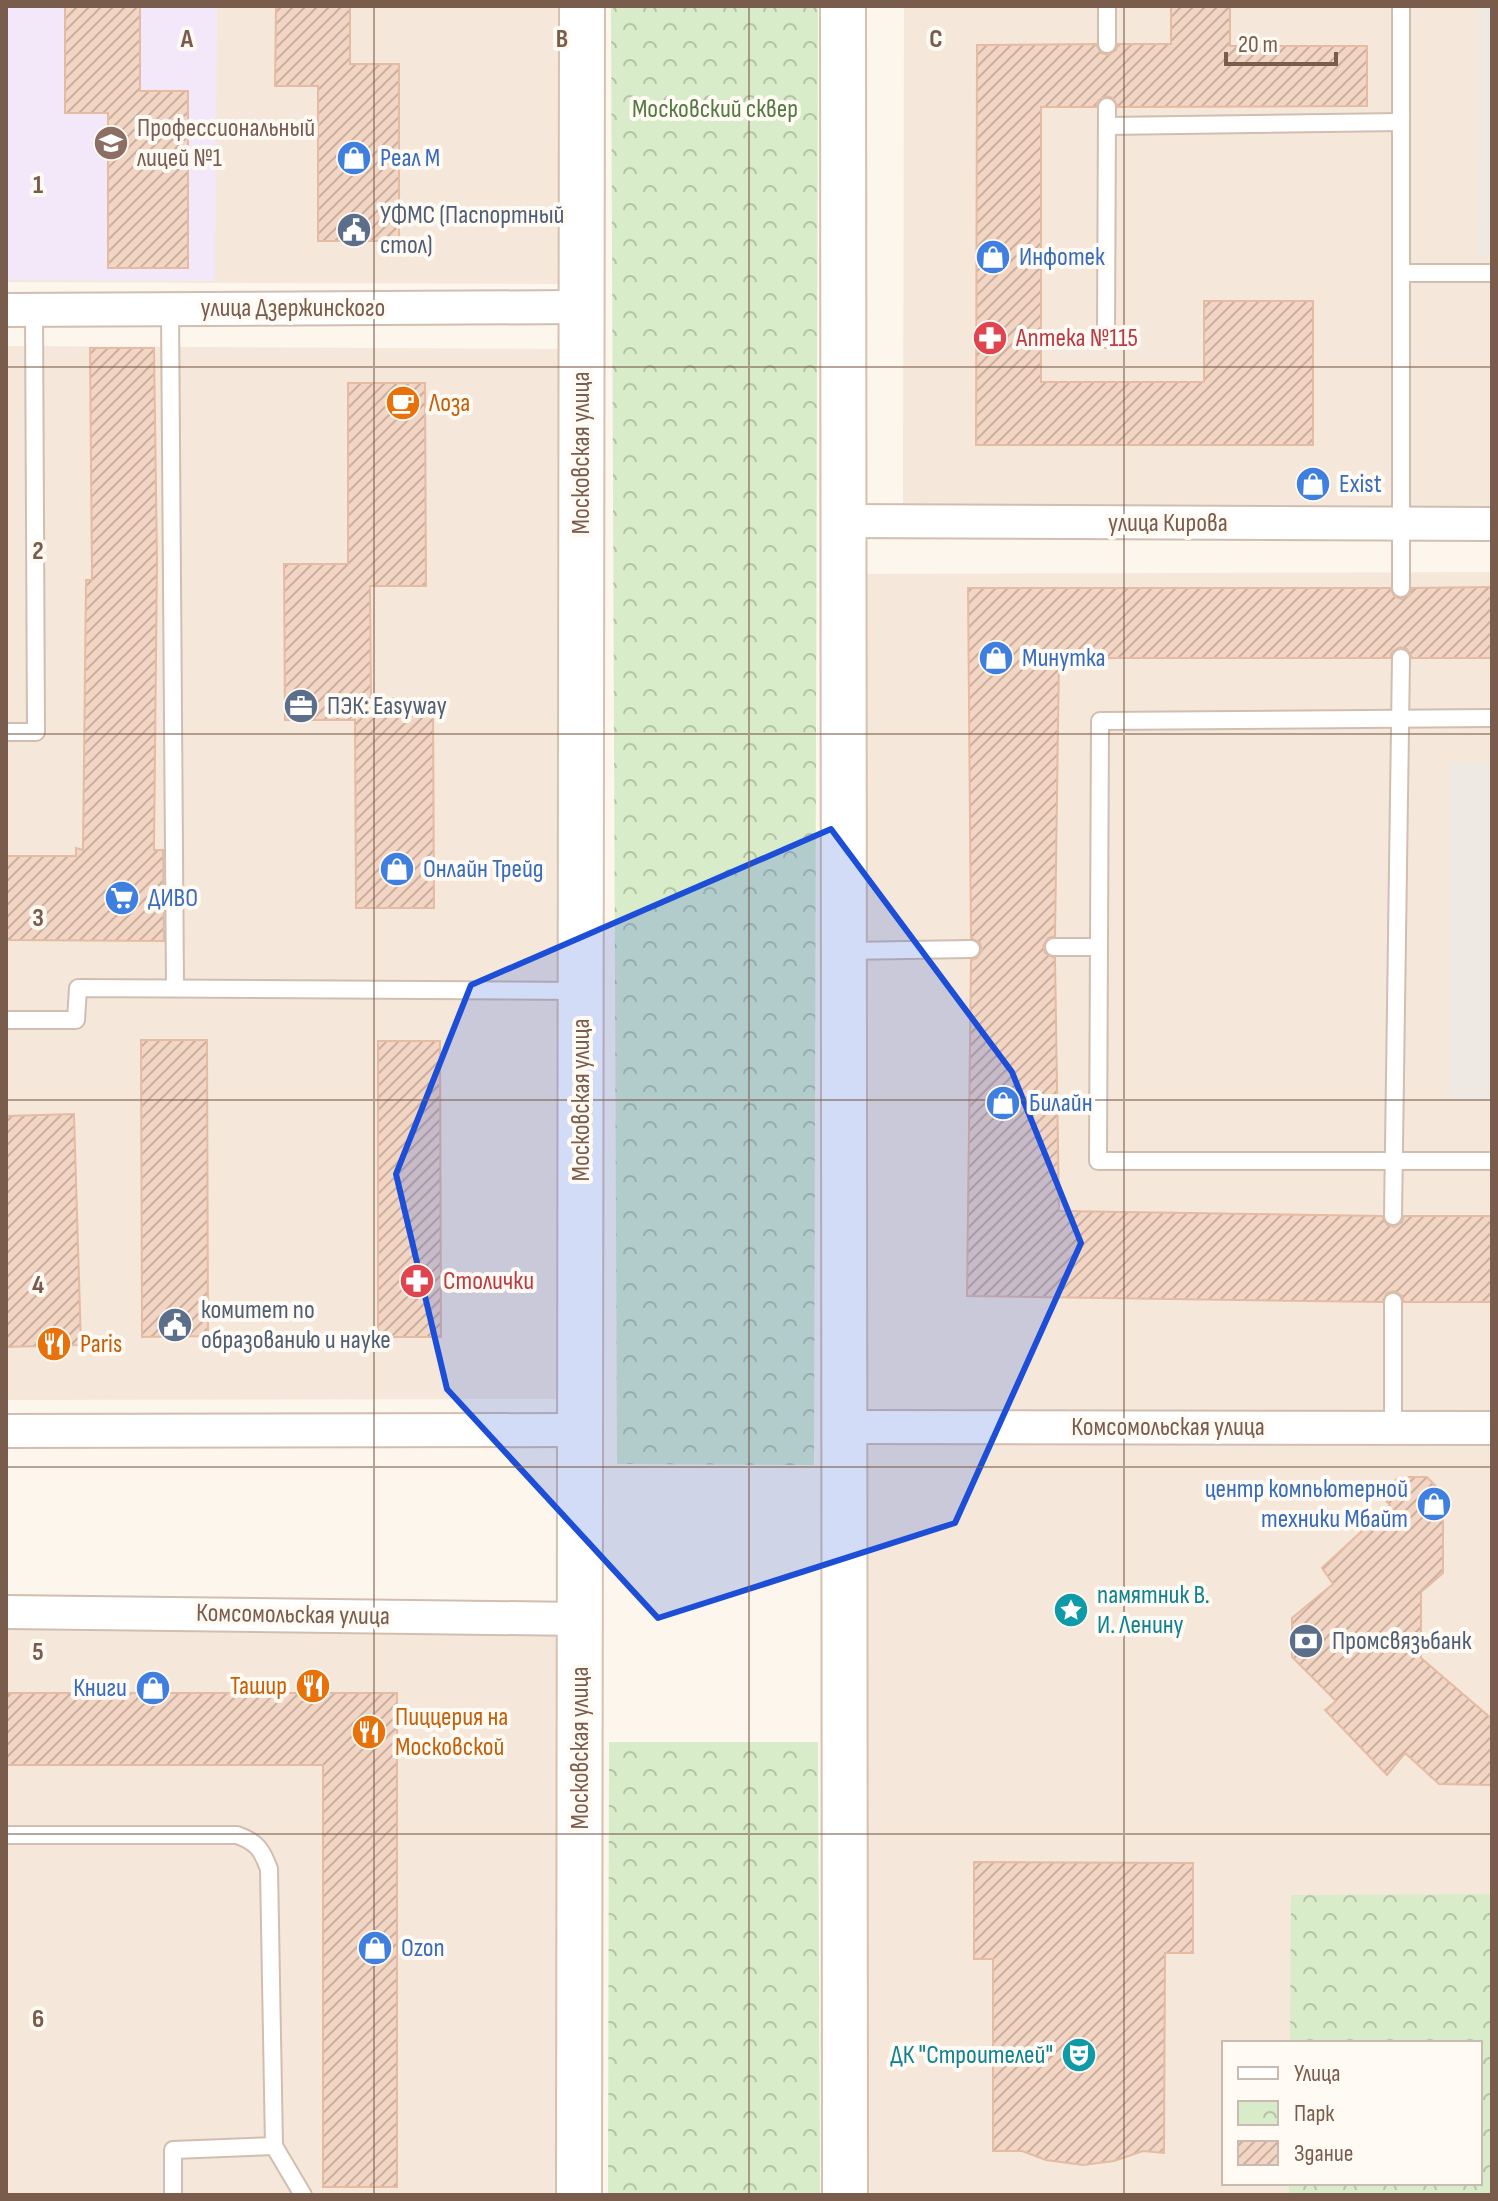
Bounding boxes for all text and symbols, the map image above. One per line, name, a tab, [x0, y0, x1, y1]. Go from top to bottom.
scale bar	[1226, 16, 1336, 66]
text: A	[180, 24, 194, 55]
text: B	[556, 24, 568, 55]
text: C	[929, 24, 943, 55]
text: 20 m	[1238, 30, 1278, 59]
park label: Московский сквер	[632, 94, 798, 125]
place label: Профессиональный лицей №1	[137, 113, 315, 174]
school or university icon: Профессиональный лицей №1	[92, 124, 130, 162]
shop icon: Реал М	[335, 139, 373, 177]
place label: Реал М	[380, 143, 440, 174]
text: 1	[33, 170, 43, 201]
place label: УФМС (Паспортный стол)	[380, 200, 564, 261]
public building icon: УФМС (Паспортный стол)	[335, 211, 373, 249]
shop icon: Инфотек	[974, 238, 1012, 276]
place label: Инфотек	[1019, 242, 1105, 273]
street label: улица Дзержинского	[201, 293, 385, 324]
pharmacy icon: Аптека №115	[971, 319, 1009, 357]
place label: Аптека №115	[1015, 323, 1138, 354]
street label: Московская улица	[566, 372, 597, 534]
cafe icon: Лоза	[384, 384, 422, 422]
place label: Лоза	[428, 388, 470, 419]
shop icon: Exist	[1294, 465, 1332, 503]
place label: Exist	[1339, 469, 1382, 500]
street label: улица Кирова	[1108, 508, 1228, 539]
text: 2	[32, 536, 44, 567]
shop icon: Минутка	[977, 639, 1015, 677]
place label: Минутка	[1022, 643, 1106, 674]
office icon: ПЭК: Easyway	[282, 687, 320, 725]
place label: ПЭК: Easyway	[327, 691, 447, 722]
shop icon: Онлайн Трейд	[378, 850, 416, 888]
place label: Онлайн Трейд	[423, 854, 544, 885]
supermarket icon: ДИВО	[103, 879, 141, 917]
place label: ДИВО	[148, 883, 198, 914]
text: 3	[32, 903, 44, 934]
street label: Московская улица	[566, 1019, 597, 1181]
shop icon: Билайн	[984, 1084, 1022, 1122]
place label: Билайн	[1029, 1088, 1093, 1119]
pharmacy icon: Столички	[398, 1262, 436, 1300]
place label: Столички	[443, 1266, 534, 1297]
text: 4	[32, 1270, 44, 1301]
place label: комитет по образованию и науке	[201, 1295, 391, 1356]
public building icon: комитет по образованию и науке	[156, 1306, 194, 1344]
restaurant icon: Paris	[35, 1325, 73, 1363]
place label: Paris	[80, 1329, 122, 1360]
street label: Комсомольская улица	[1071, 1412, 1265, 1443]
place label: центр компьютерной техники Мбайт	[1205, 1474, 1408, 1535]
shop icon: центр компьютерной техники Мбайт	[1415, 1485, 1453, 1523]
place label: памятник В. И. Ленину	[1097, 1580, 1210, 1641]
place icon: памятник В. И. Ленину	[1052, 1591, 1090, 1629]
street label: Комсомольская улица	[196, 1598, 390, 1632]
bank icon: Промсвязьбанк	[1287, 1622, 1325, 1660]
place label: Промсвязьбанк	[1332, 1626, 1472, 1657]
text: 5	[32, 1637, 44, 1668]
restaurant icon: Ташир	[294, 1667, 332, 1705]
street label: Московская улица	[565, 1667, 596, 1829]
shop icon: Книги	[134, 1669, 172, 1707]
place label: Ташир	[230, 1671, 287, 1702]
place label: Книги	[73, 1673, 127, 1704]
place label: Пиццерия на Московской	[395, 1702, 508, 1763]
restaurant icon: Пиццерия на Московской	[350, 1713, 388, 1751]
shop icon: Ozon	[356, 1929, 394, 1967]
place label: Ozon	[401, 1933, 445, 1964]
text: 6	[32, 2004, 44, 2035]
theatre icon: ДК "Строителей"	[1060, 2036, 1098, 2074]
place label: ДК "Строителей"	[890, 2040, 1053, 2071]
legend	[1222, 2041, 1482, 2185]
text: Улица	[1294, 2059, 1340, 2088]
text: Парк	[1294, 2099, 1335, 2128]
text: Здание	[1294, 2139, 1353, 2168]

